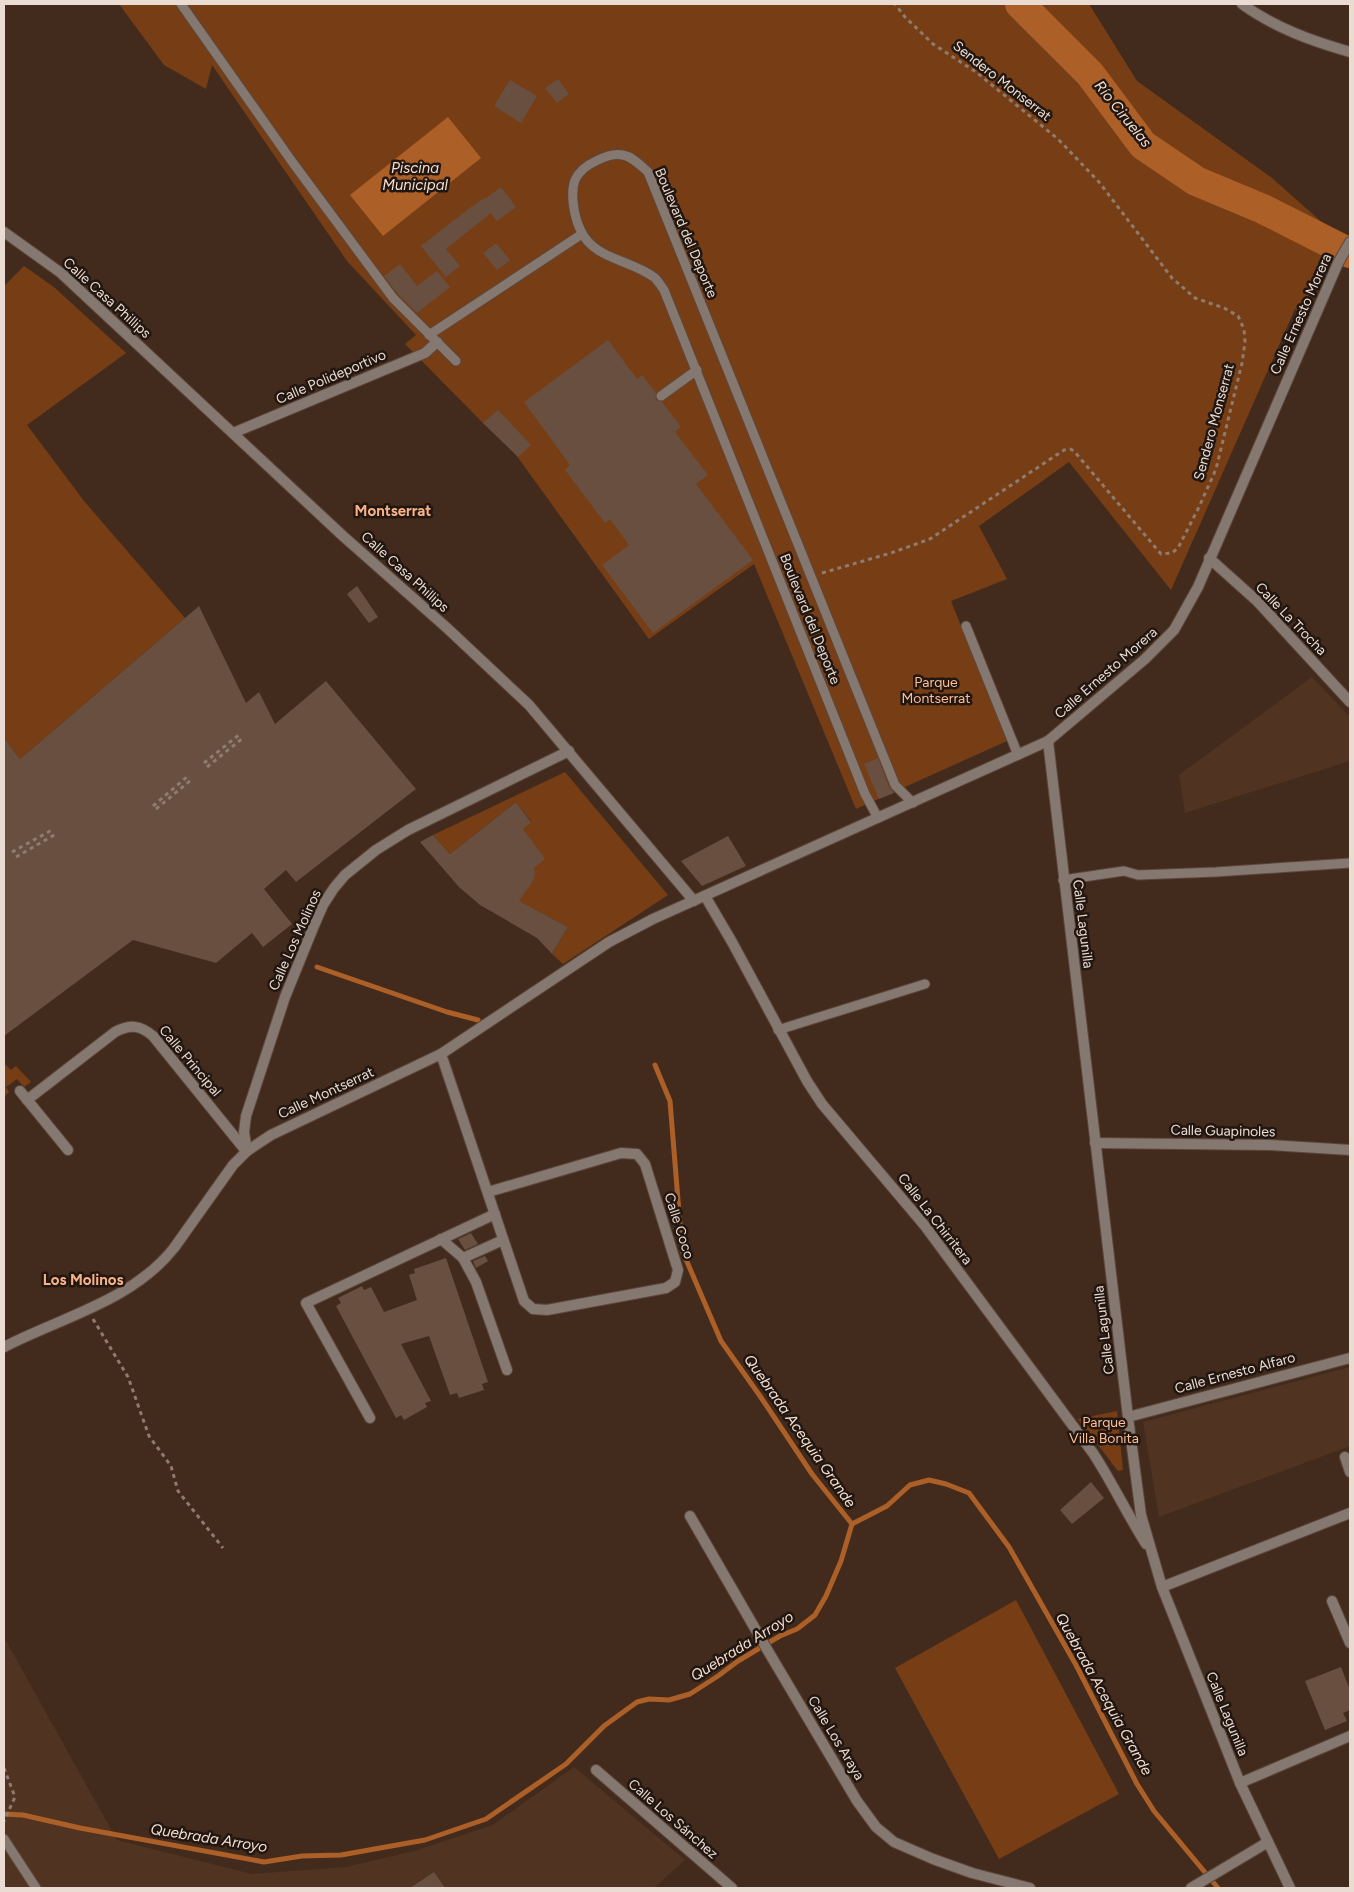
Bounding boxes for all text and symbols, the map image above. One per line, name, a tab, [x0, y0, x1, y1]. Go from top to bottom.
street label: Sendero Monserrat	[949, 37, 1055, 125]
water label: Río Ciruelas	[1091, 77, 1155, 151]
water label: Piscina Municipal	[382, 159, 448, 194]
street label: Boulevard del Deporte	[651, 166, 721, 301]
street label: Calle Ernesto Morera	[1267, 251, 1335, 377]
street label: Calle Casa Phillips	[60, 254, 154, 342]
street label: Calle Polideportivo	[274, 346, 388, 408]
street label: Sendero Monserrat	[1190, 362, 1238, 482]
district label: Montserrat	[355, 502, 431, 520]
street label: Calle Casa Phillips	[358, 528, 452, 616]
street label: Boulevard del Deporte	[776, 551, 844, 687]
street label: Calle La Trocha	[1252, 579, 1330, 659]
street label: Calle Ernesto Morera	[1051, 624, 1161, 722]
park label: Parque Montserrat	[901, 674, 971, 707]
street label: Calle Lagunilla	[1069, 879, 1097, 969]
street label: Calle Los Molinos	[265, 887, 325, 993]
street label: Calle Principal	[155, 1022, 225, 1100]
street label: Calle Montserrat	[275, 1063, 377, 1123]
street label: Calle Guapinoles	[1170, 1122, 1276, 1140]
street label: Calle La Chirritera	[894, 1170, 976, 1268]
street label: Calle Coco	[660, 1191, 698, 1261]
district label: Los Molinos	[43, 1271, 123, 1289]
street label: Calle Lagunilla	[1090, 1285, 1118, 1375]
street label: Calle Ernesto Alfaro	[1173, 1349, 1297, 1397]
water label: Quebrada Acequia Grande	[740, 1351, 860, 1511]
park label: Parque Villa Bonita	[1069, 1414, 1139, 1447]
water label: Quebrada Arroyo	[687, 1607, 797, 1685]
water label: Quebrada Acequia Grande	[1052, 1610, 1156, 1778]
street label: Calle Lagunilla	[1202, 1669, 1252, 1759]
street label: Calle Los Araya	[804, 1693, 868, 1783]
street label: Calle Los Sánchez	[625, 1775, 721, 1863]
water label: Quebrada Arroyo	[149, 1820, 269, 1856]

